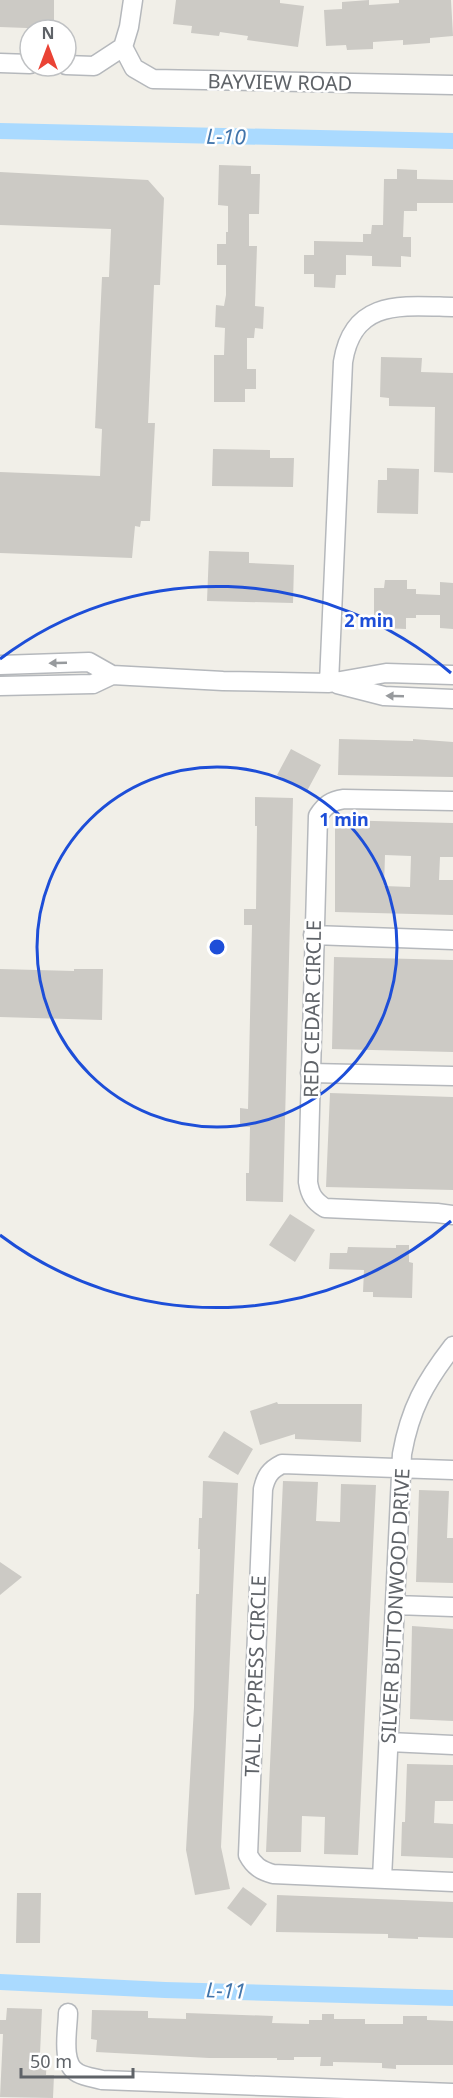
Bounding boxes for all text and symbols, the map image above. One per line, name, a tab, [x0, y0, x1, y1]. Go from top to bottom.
north arrow	[18, 18, 78, 78]
text: N	[41, 22, 55, 44]
street label: BAYVIEW ROAD	[207, 67, 353, 97]
water label: L-10	[206, 122, 247, 150]
text: 2 min	[344, 608, 394, 632]
one-way arrow	[48, 658, 67, 668]
one-way arrow	[385, 692, 404, 701]
text: 1 min	[319, 807, 369, 831]
street label: RED CEDAR CIRCLE	[297, 920, 327, 1098]
centre of rings	[207, 937, 227, 957]
street label: SILVER BUTTONWOOD DRIVE	[374, 1468, 416, 1744]
street label: TALL CYPRESS CIRCLE	[238, 1575, 272, 1777]
water label: L-11	[206, 1975, 246, 2005]
scale bar	[21, 2041, 134, 2079]
text: 50 m	[30, 2049, 72, 2073]

